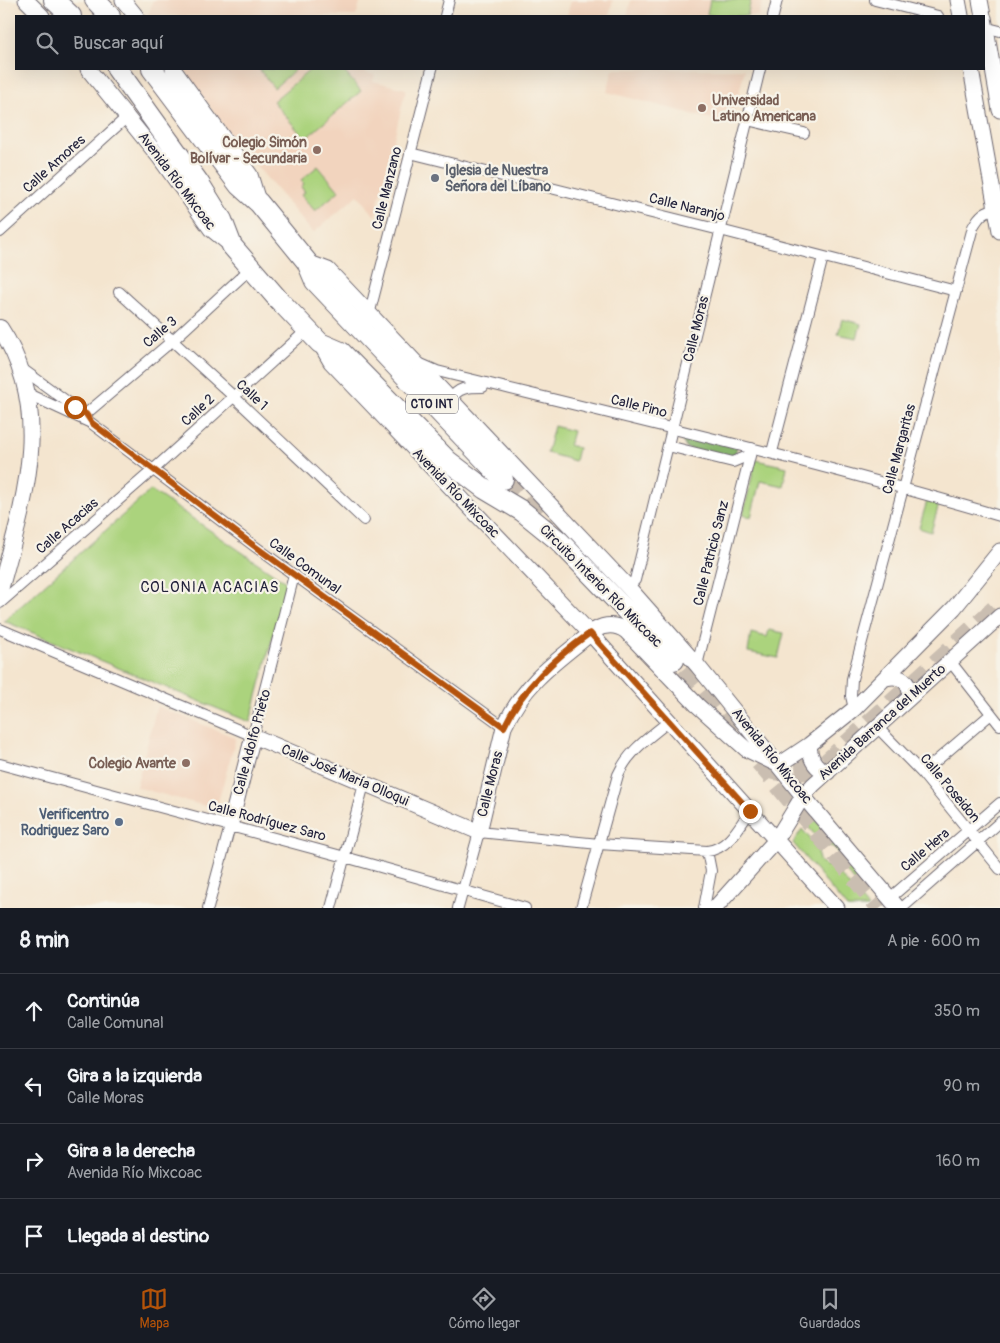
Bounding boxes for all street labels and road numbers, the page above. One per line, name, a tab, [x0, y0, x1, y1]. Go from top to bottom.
street label: Avenida Río Mixcoac	[135, 129, 219, 233]
street label: Calle Amores	[19, 131, 89, 197]
street label: Calle Manzano	[368, 144, 406, 231]
street label: Calle Naranjo	[647, 189, 727, 225]
street label: Calle Moras	[680, 294, 713, 364]
street label: Calle 3	[139, 312, 181, 351]
street label: Calle 1	[233, 376, 271, 414]
street label: Calle 2	[178, 390, 218, 430]
street label: Calle Pino	[609, 391, 669, 421]
road number: CTO INT	[406, 394, 458, 414]
street label: Calle Margaritas	[879, 401, 919, 496]
street label: Avenida Río Mixcoac	[409, 445, 503, 541]
street label: Calle Acacias	[32, 494, 102, 558]
street label: Calle Patricio Sanz	[690, 499, 732, 607]
street label: Circuito Interior Río Mixcoac	[536, 521, 666, 651]
street label: Calle Comunal	[266, 534, 344, 598]
street label: Avenida Barranca del Muerto	[815, 660, 950, 784]
street label: Calle Adolfo Prieto	[230, 687, 274, 797]
street label: Avenida Río Mixcoac	[728, 705, 816, 807]
street label: Calle José María Olloqui	[279, 740, 412, 810]
street label: Calle Moras	[474, 749, 507, 819]
street label: Calle Poseidon	[916, 750, 984, 826]
street label: Calle Rodríguez Saro	[206, 797, 328, 845]
street label: Calle Hera	[897, 825, 953, 875]

